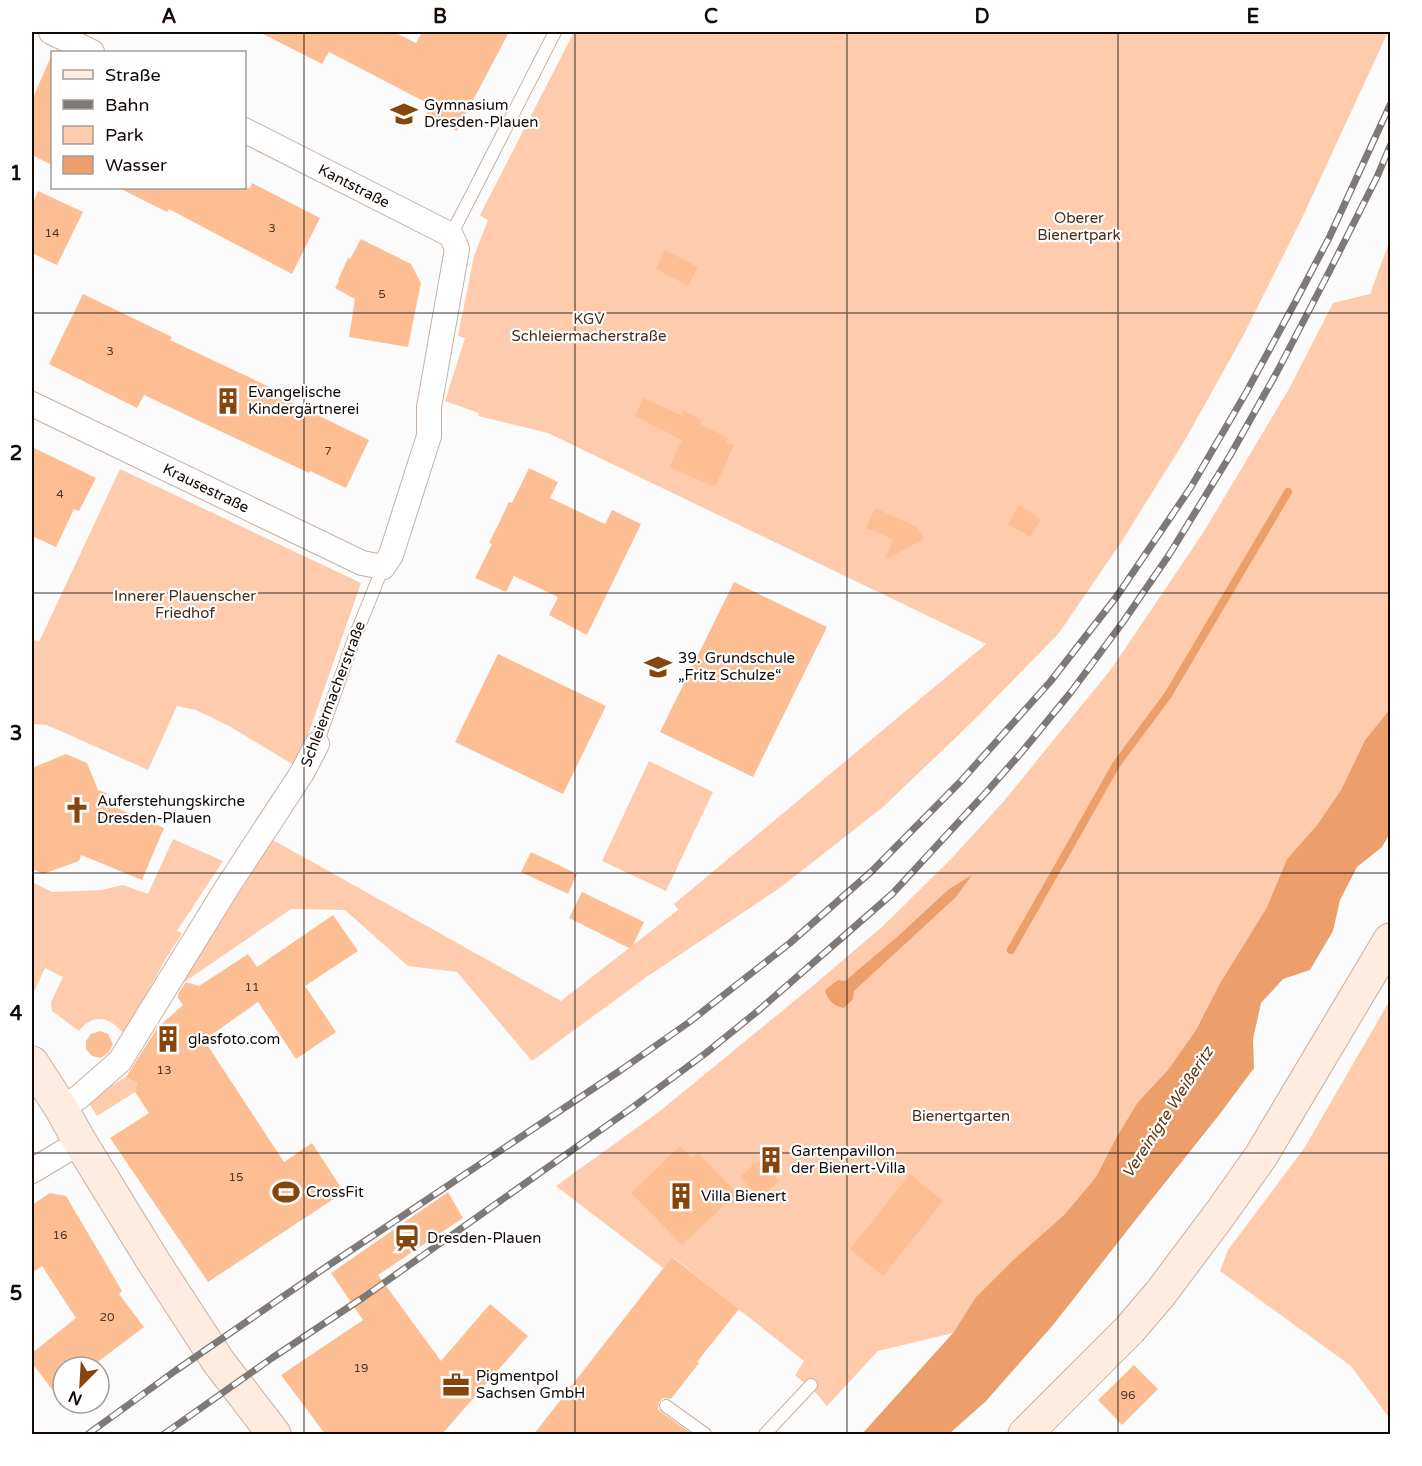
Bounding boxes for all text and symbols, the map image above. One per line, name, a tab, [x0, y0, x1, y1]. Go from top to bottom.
text: A	[162, 5, 177, 29]
text: B	[433, 5, 447, 29]
text: C	[704, 5, 718, 29]
text: D	[974, 5, 990, 29]
text: E	[1247, 5, 1260, 29]
legend	[51, 51, 246, 189]
text: Straße	[105, 64, 161, 86]
text: Bahn	[105, 94, 150, 116]
place label: Gymnasium Dresden-Plauen	[424, 96, 538, 131]
school or university icon: Gymnasium Dresden-Plauen	[389, 99, 419, 129]
text: Park	[105, 124, 144, 146]
text: Wasser	[105, 154, 167, 176]
street label: Kantstraße	[315, 160, 393, 212]
text: 1	[10, 162, 22, 186]
park label: Oberer Bienertpark	[1037, 209, 1121, 244]
house number: 3	[268, 221, 276, 235]
house number: 14	[44, 226, 60, 240]
house number: 5	[378, 287, 386, 301]
park label: KGV Schleiermacherstraße	[512, 310, 666, 345]
house number: 3	[106, 344, 114, 358]
place label: Evangelische Kindergärtnerei	[248, 383, 359, 418]
building icon: Evangelische Kindergärtnerei	[213, 386, 243, 416]
text: 2	[10, 442, 22, 466]
house number: 7	[324, 444, 332, 458]
street label: Krausestraße	[160, 459, 252, 517]
house number: 4	[56, 487, 64, 501]
park label: Innerer Plauenscher Friedhof	[114, 587, 256, 622]
street label: Schleiermacherstraße	[297, 619, 369, 769]
place label: 39. Grundschule „Fritz Schulze“	[678, 649, 795, 684]
school or university icon: 39. Grundschule „Fritz Schulze“	[643, 652, 673, 682]
text: 3	[10, 722, 22, 746]
place label: Auferstehungskirche Dresden-Plauen	[97, 792, 245, 827]
church icon: Auferstehungskirche Dresden-Plauen	[62, 795, 92, 825]
house number: 11	[244, 980, 260, 994]
text: 4	[10, 1002, 23, 1026]
building icon: glasfoto.com	[153, 1024, 183, 1054]
place label: glasfoto.com	[188, 1030, 280, 1048]
water label: Vereinigte Weißeritz	[1118, 1041, 1219, 1182]
house number: 13	[156, 1063, 172, 1077]
park label: Bienertgarten	[912, 1107, 1010, 1125]
place label: Gartenpavillon der Bienert-Villa	[791, 1142, 906, 1177]
building icon: Gartenpavillon der Bienert-Villa	[756, 1145, 786, 1175]
house number: 15	[228, 1170, 244, 1184]
sports icon: CrossFit	[271, 1177, 301, 1207]
building icon: Villa Bienert	[666, 1181, 696, 1211]
place label: CrossFit	[306, 1183, 364, 1201]
place label: Villa Bienert	[701, 1187, 787, 1205]
station icon: Dresden-Plauen	[392, 1223, 422, 1253]
house number: 16	[52, 1228, 68, 1242]
place label: Dresden-Plauen	[427, 1229, 541, 1247]
text: 5	[10, 1282, 22, 1306]
house number: 20	[99, 1310, 115, 1324]
north arrow	[51, 1355, 111, 1415]
house number: 19	[353, 1361, 369, 1375]
place label: Pigmentpol Sachsen GmbH	[476, 1367, 585, 1402]
office icon: Pigmentpol Sachsen GmbH	[441, 1370, 471, 1400]
text: N	[65, 1386, 85, 1410]
house number: 96	[1120, 1388, 1136, 1402]

